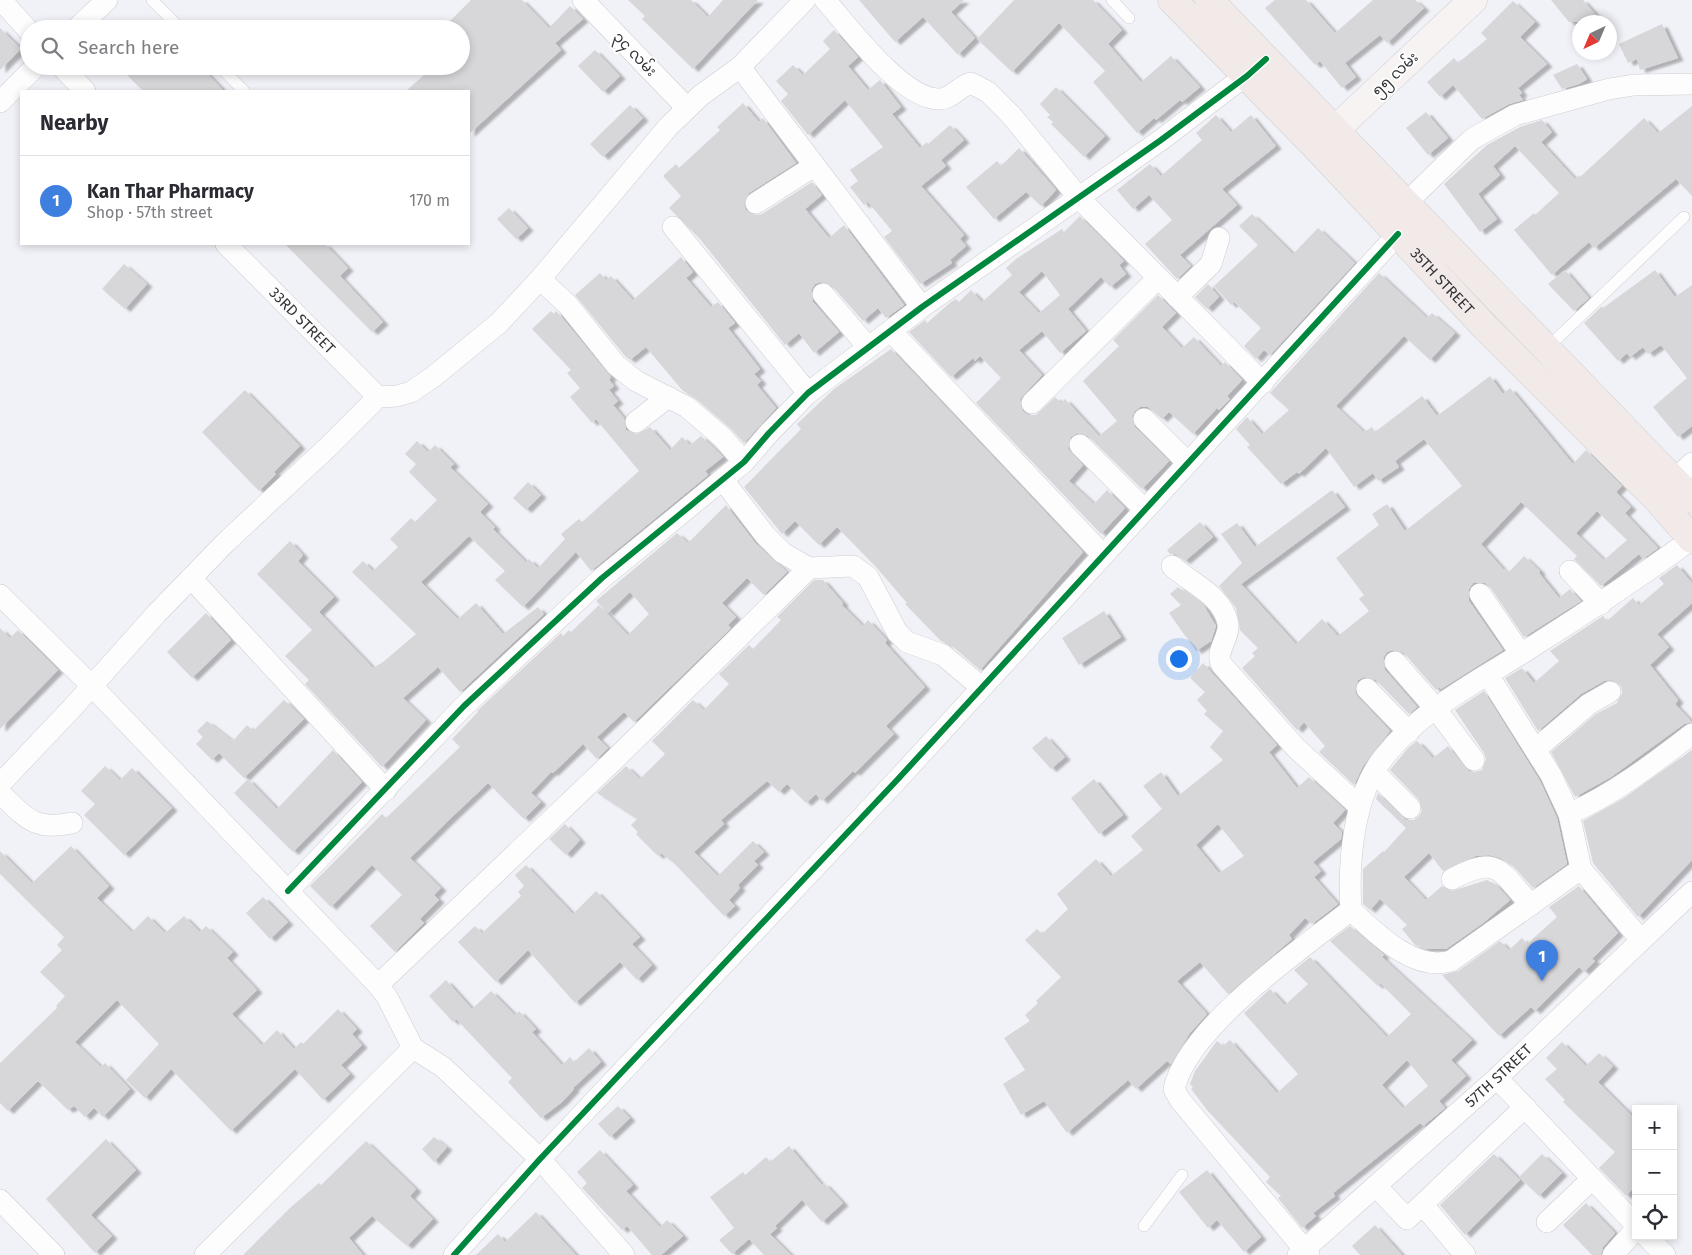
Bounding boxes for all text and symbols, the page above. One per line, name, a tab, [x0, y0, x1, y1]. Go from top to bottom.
north arrow	[1572, 15, 1617, 60]
search box	[20, 20, 470, 75]
street label: ၃၄ လမ်း	[607, 27, 661, 82]
icon: search	[38, 34, 66, 62]
text: Search here	[78, 36, 179, 59]
street label: ၅၅ လမ်း	[1368, 47, 1424, 102]
text: Nearby	[40, 110, 108, 136]
text: Kan Thar Pharmacy	[87, 180, 254, 203]
text: 1	[52, 191, 60, 210]
text: 170 m	[409, 191, 450, 210]
text: Shop · 57th street	[87, 203, 213, 222]
street label: 35TH STREET	[1406, 244, 1478, 319]
street label: 33RD STREET	[265, 284, 339, 358]
your location	[1166, 646, 1192, 672]
pin: 1	[1526, 940, 1558, 981]
street label: 57TH STREET	[1462, 1040, 1536, 1111]
map controls	[1632, 1105, 1677, 1240]
button: +	[1632, 1105, 1677, 1150]
button: −	[1632, 1150, 1677, 1195]
button: locate	[1632, 1195, 1677, 1240]

